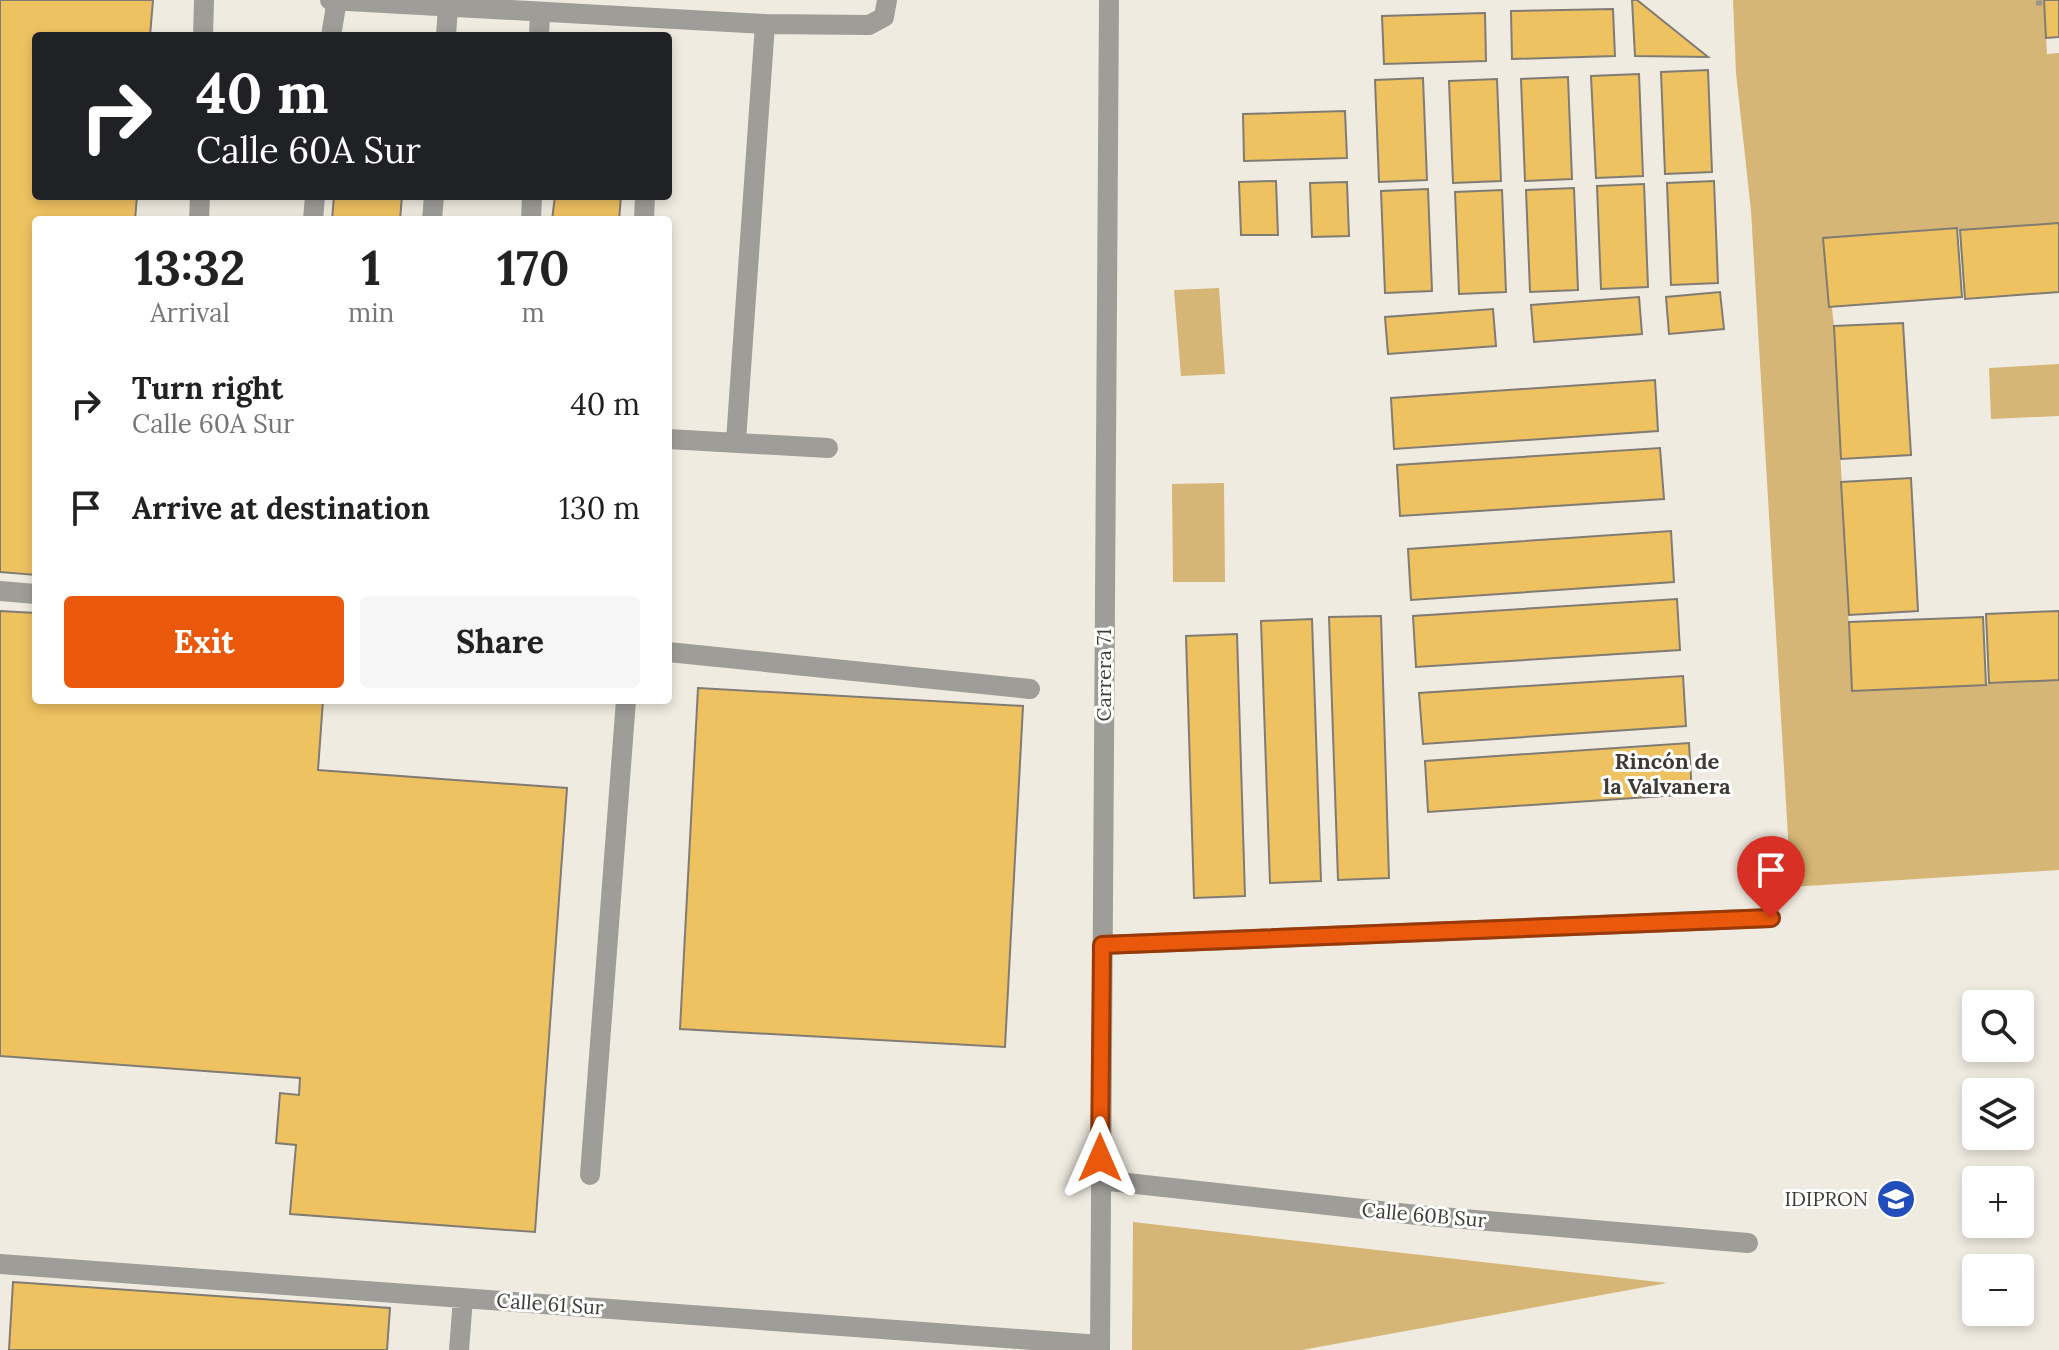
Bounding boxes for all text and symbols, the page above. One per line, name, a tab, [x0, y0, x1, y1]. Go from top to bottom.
text: 40 m	[196, 57, 329, 128]
icon: right	[64, 64, 168, 168]
text: Calle 60A Sur	[196, 127, 421, 173]
text: 13:32	[135, 237, 245, 298]
text: 1	[361, 237, 381, 298]
text: 170	[497, 237, 569, 298]
text: Arrival	[150, 296, 230, 329]
text: min	[348, 296, 394, 329]
text: m	[522, 296, 545, 329]
text: Turn right	[132, 369, 283, 407]
icon: right	[64, 382, 108, 426]
text: 40 m	[570, 385, 640, 423]
text: Calle 60A Sur	[132, 407, 294, 440]
icon: arrive	[64, 486, 108, 530]
text: Arrive at destination	[132, 489, 430, 527]
text: 130 m	[559, 489, 640, 527]
button: Exit	[64, 596, 344, 688]
button: Share	[360, 596, 640, 688]
street label: Carrera 71	[1091, 629, 1116, 721]
district label: Rincón de la Valvanera	[1603, 747, 1731, 800]
pin	[1737, 836, 1805, 918]
icon: arrive	[1749, 848, 1793, 892]
map controls	[1962, 990, 2034, 1326]
button: search	[1962, 990, 2034, 1062]
button: layers	[1962, 1078, 2034, 1150]
position arrow	[1058, 1116, 1142, 1200]
button: +	[1962, 1166, 2034, 1238]
school or university icon: IDIPRON	[1875, 1178, 1917, 1220]
place label: IDIPRON	[1784, 1186, 1868, 1211]
street label: Calle 60B Sur	[1361, 1197, 1488, 1232]
button: −	[1962, 1254, 2034, 1326]
street label: Calle 61 Sur	[496, 1287, 605, 1320]

